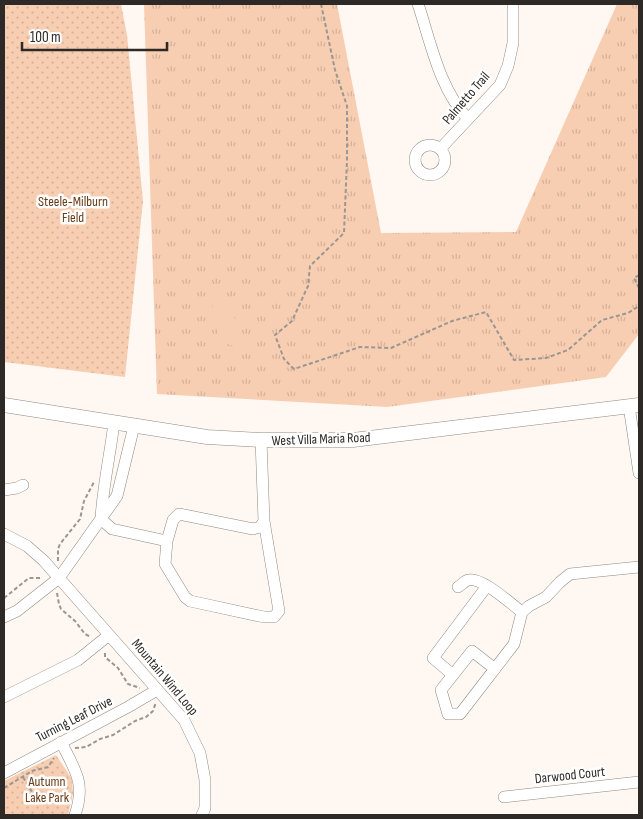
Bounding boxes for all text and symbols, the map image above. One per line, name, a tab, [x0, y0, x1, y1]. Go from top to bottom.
scale bar	[22, 20, 168, 52]
text: 100 m	[30, 28, 61, 47]
street label: Palmetto Trail	[439, 68, 493, 128]
park label: Steele-Milburn Field	[38, 193, 108, 226]
street label: West Villa Maria Road	[271, 429, 371, 449]
street label: Mountain Wind Loop	[128, 635, 202, 719]
street label: Turning Leaf Drive	[33, 692, 115, 746]
street label: Darwood Court	[534, 763, 606, 787]
park label: Autumn Lake Park	[25, 773, 70, 806]

